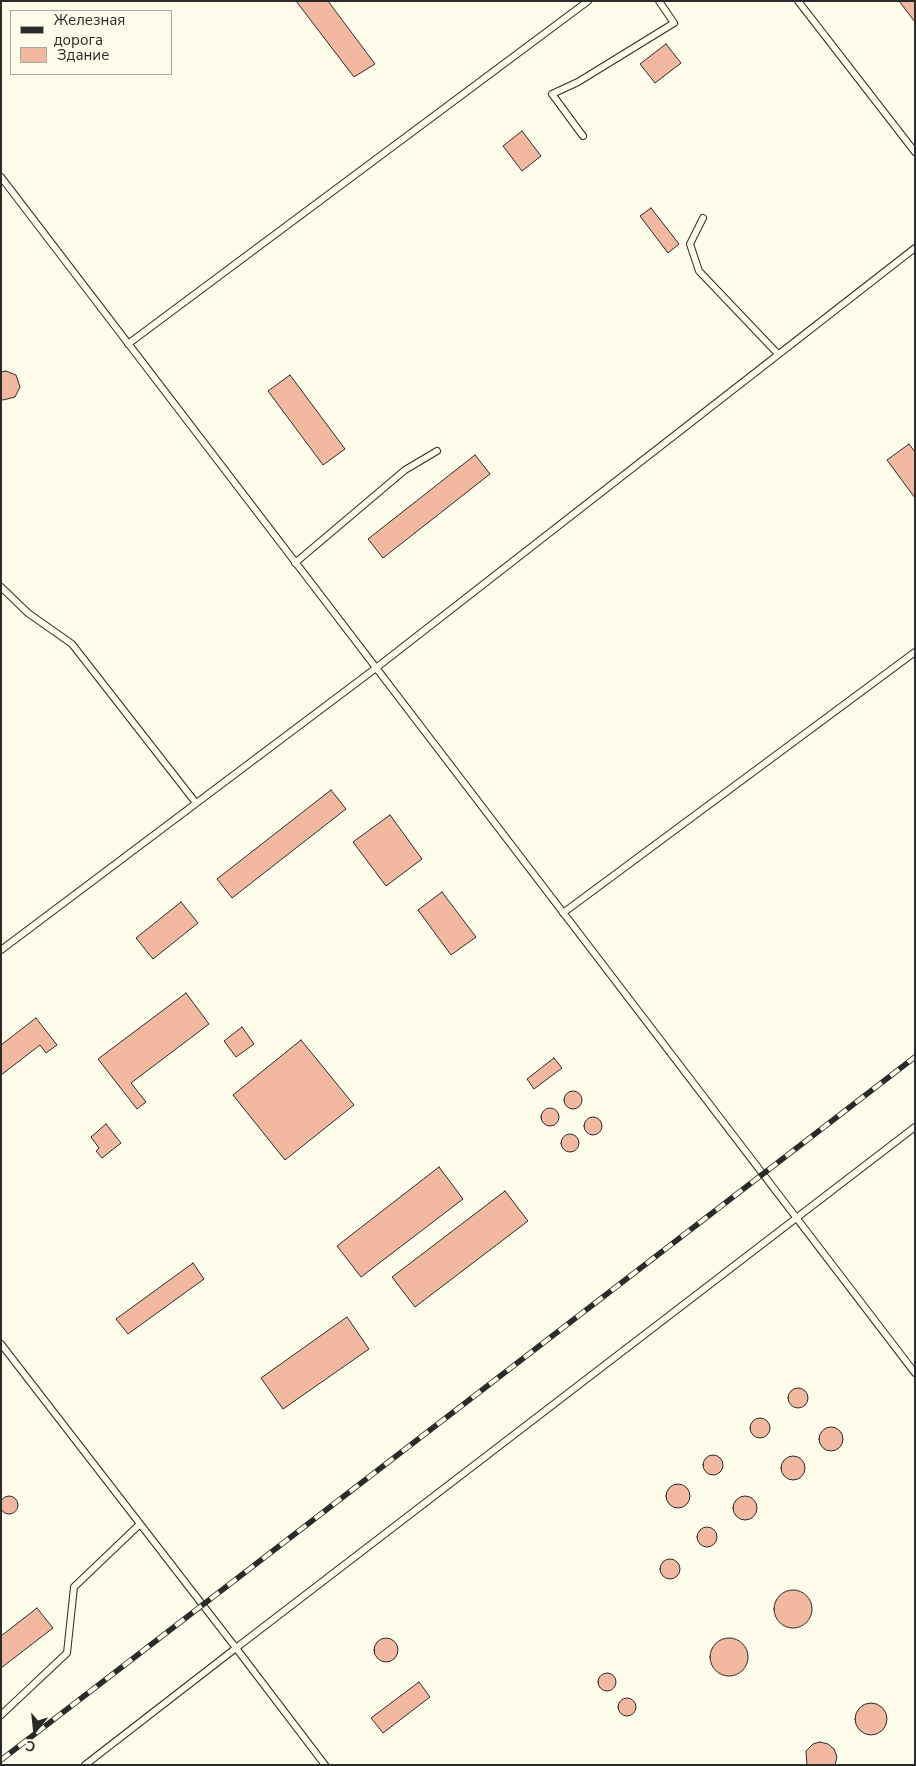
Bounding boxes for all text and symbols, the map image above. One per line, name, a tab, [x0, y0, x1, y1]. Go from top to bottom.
legend	[10, 10, 172, 75]
text: Железная дорога	[54, 10, 125, 50]
text: Здание	[57, 45, 109, 65]
north arrow	[10, 1706, 60, 1756]
text: С	[24, 1735, 38, 1756]

